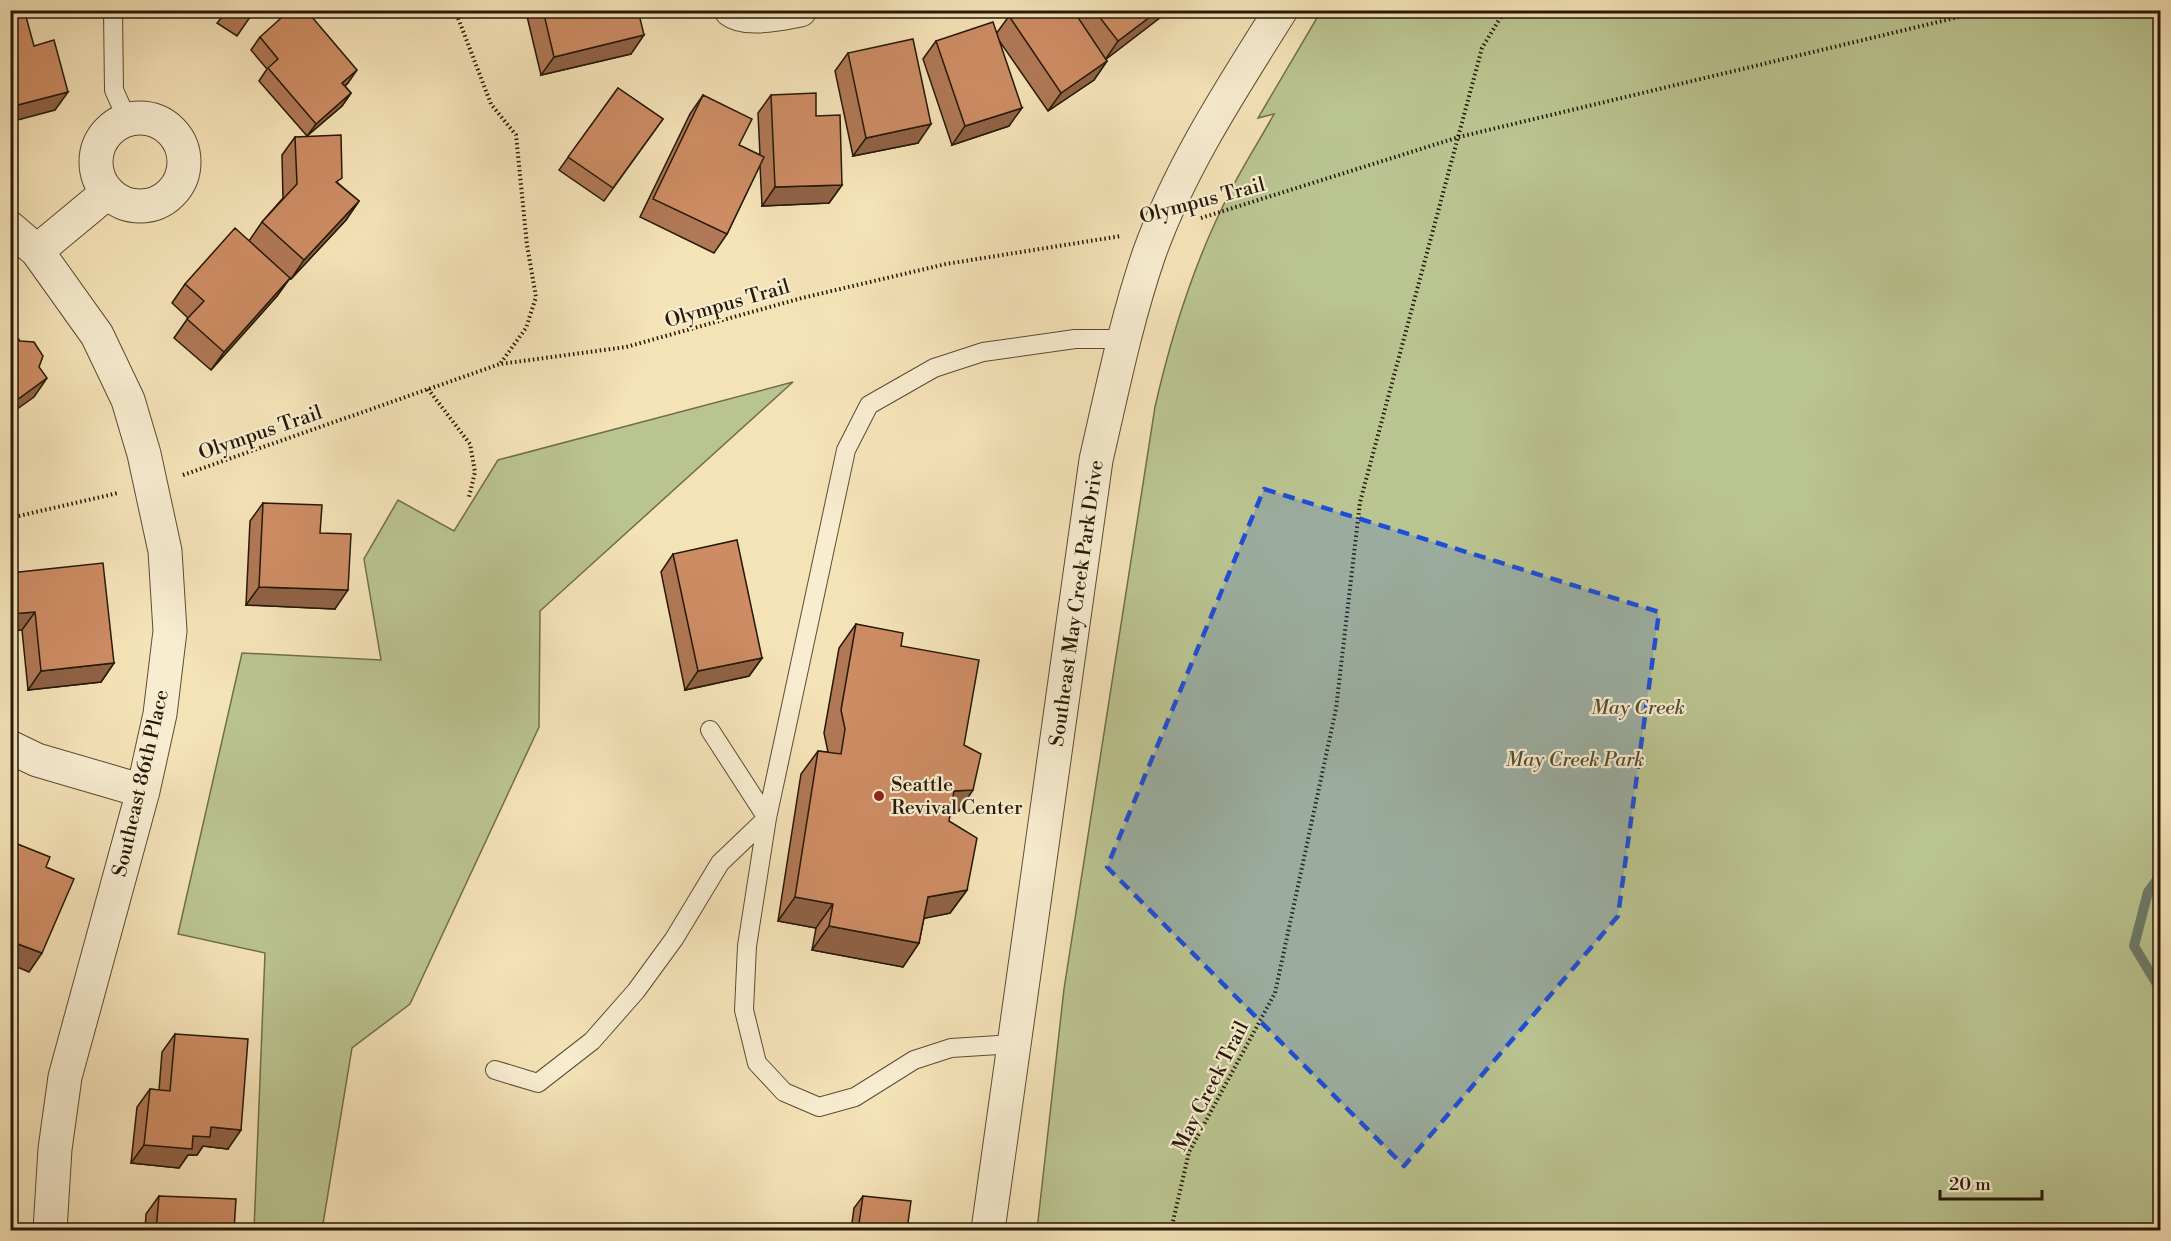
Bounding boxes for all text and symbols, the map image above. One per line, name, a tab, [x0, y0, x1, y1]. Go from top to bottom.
street label: Olympus Trail	[1137, 173, 1268, 230]
street label: Olympus Trail	[662, 275, 793, 334]
street label: Olympus Trail	[195, 401, 326, 466]
street label: Southeast May Creek Park Drive	[1045, 459, 1110, 748]
street label: Southeast 86th Place	[108, 687, 175, 879]
park label: May Creek	[1591, 696, 1685, 721]
park label: May Creek Park	[1505, 748, 1645, 773]
place label: Seattle Revival Center	[891, 773, 1023, 821]
marker: Seattle Revival Center	[872, 789, 886, 803]
street label: May Creek Trail	[1168, 1017, 1255, 1156]
scale bar	[1940, 1163, 2042, 1201]
text: 20 m	[1949, 1173, 1991, 1196]

